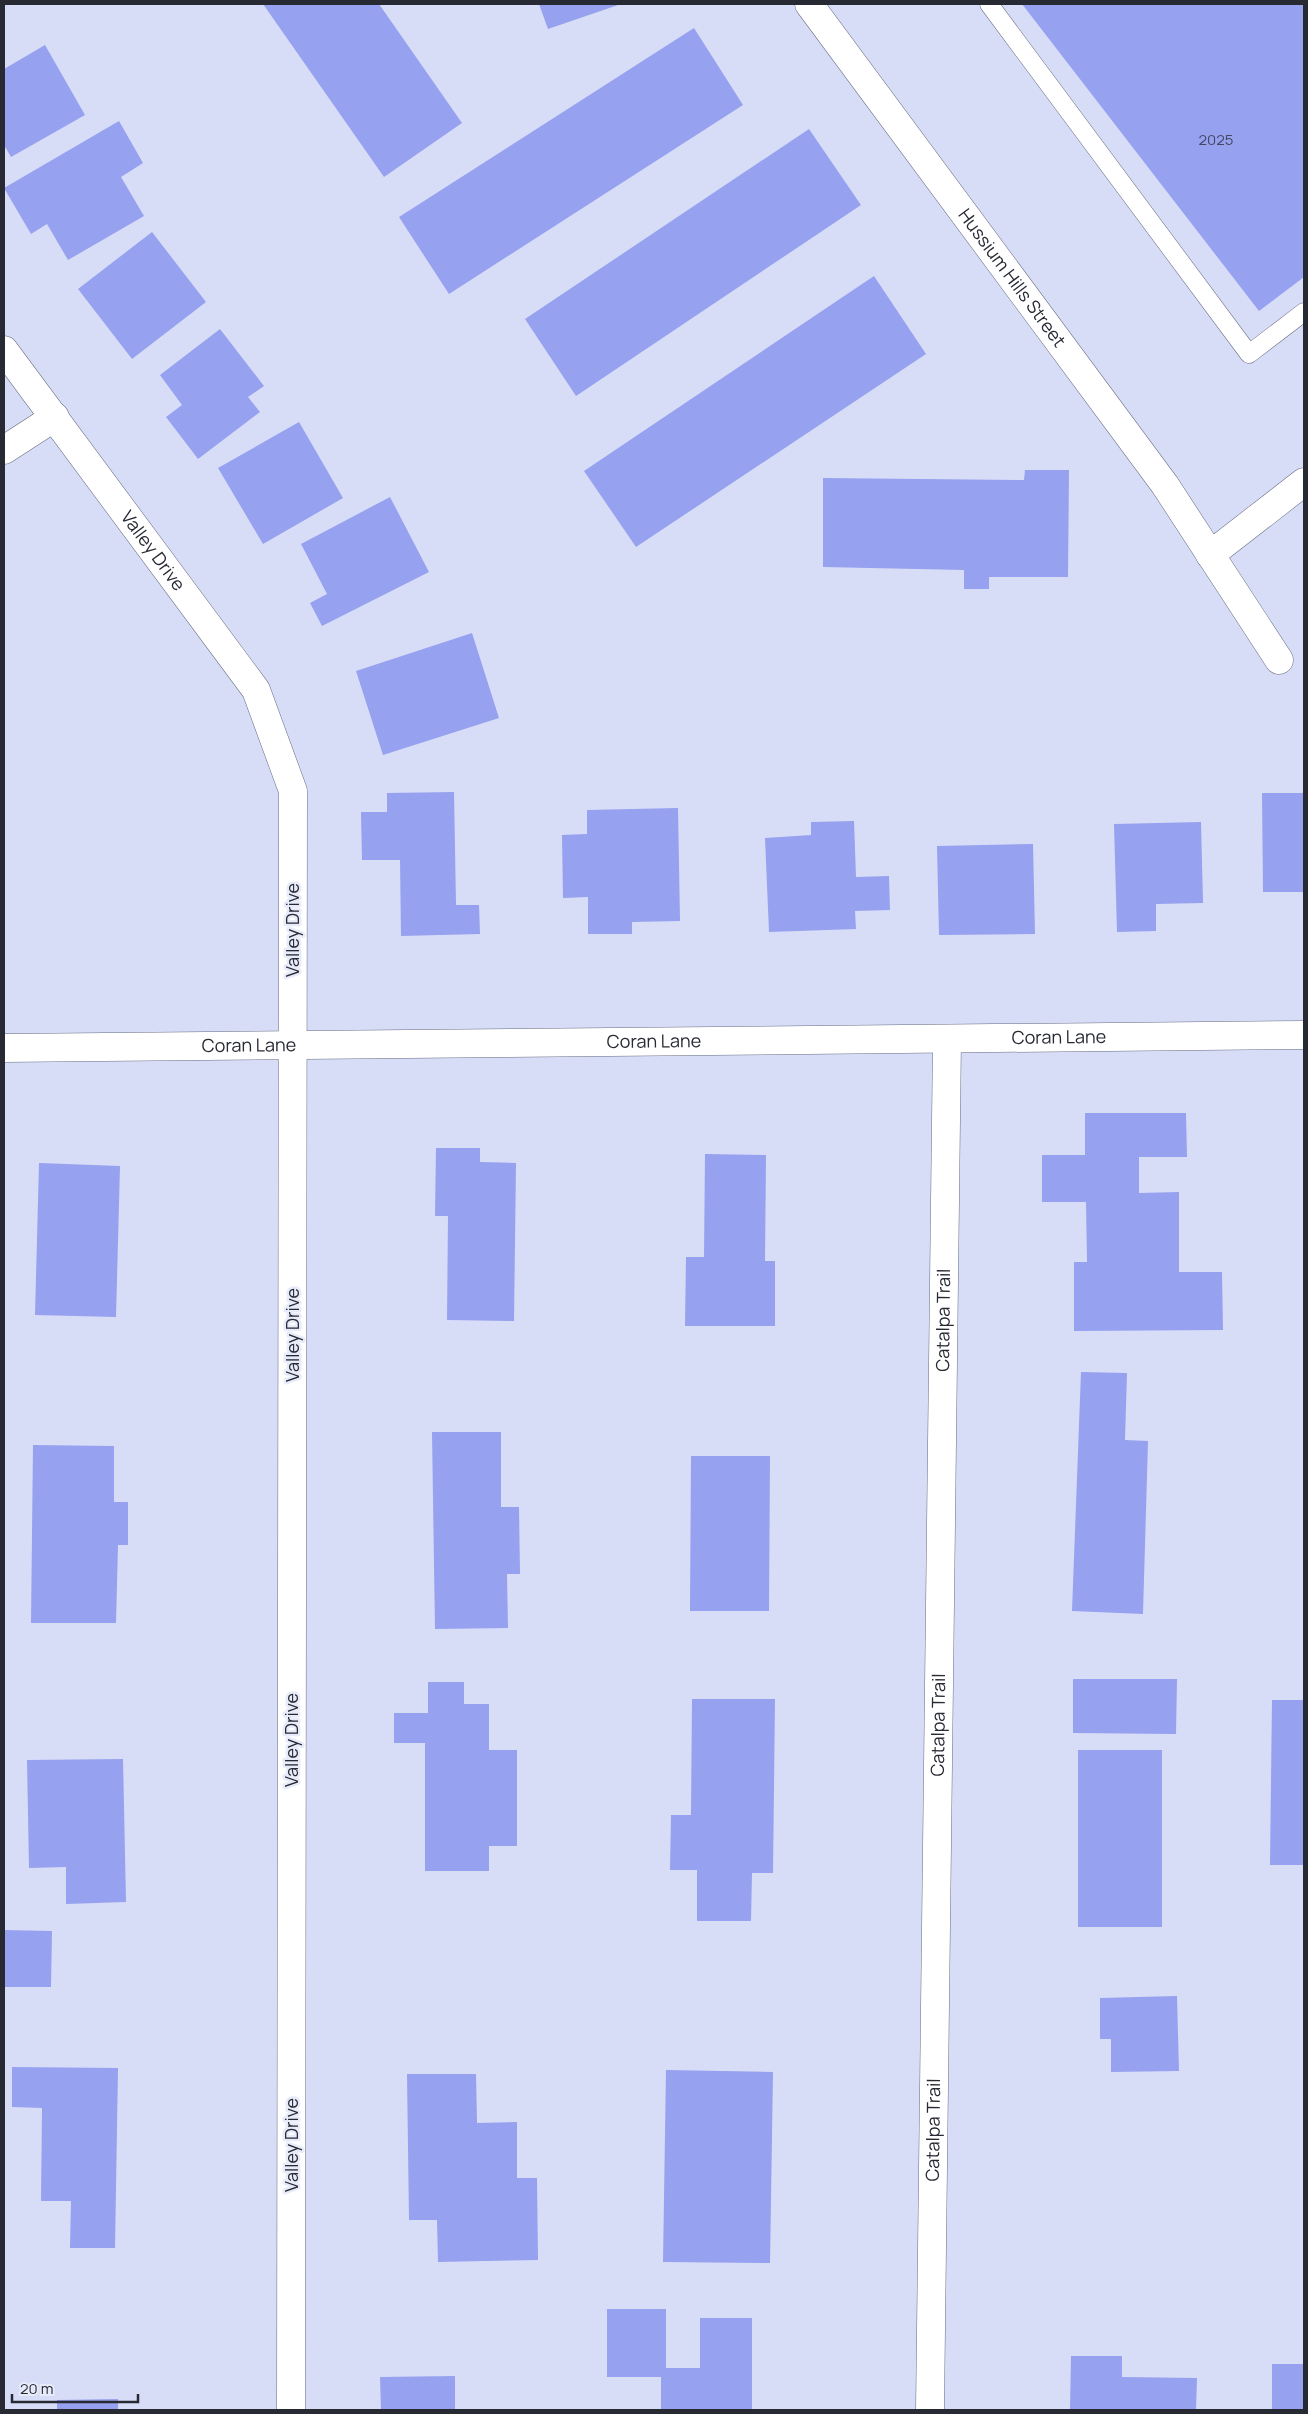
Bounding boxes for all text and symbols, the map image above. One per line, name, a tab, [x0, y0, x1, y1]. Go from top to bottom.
house number: 2025	[1199, 129, 1233, 150]
street label: Hussium Hills Street	[953, 203, 1072, 352]
street label: Valley Drive	[116, 505, 191, 595]
street label: Valley Drive	[280, 883, 304, 977]
street label: Coran Lane	[1012, 1024, 1106, 1049]
street label: Coran Lane	[607, 1028, 701, 1053]
street label: Coran Lane	[202, 1032, 296, 1057]
street label: Catalpa Trail	[930, 1268, 955, 1372]
street label: Valley Drive	[280, 1288, 304, 1382]
street label: Catalpa Trail	[925, 1673, 950, 1777]
street label: Valley Drive	[279, 1693, 303, 1787]
street label: Catalpa Trail	[920, 2078, 945, 2182]
street label: Valley Drive	[279, 2098, 303, 2192]
scale bar	[12, 2372, 139, 2404]
text: 20 m	[20, 2378, 53, 2399]

